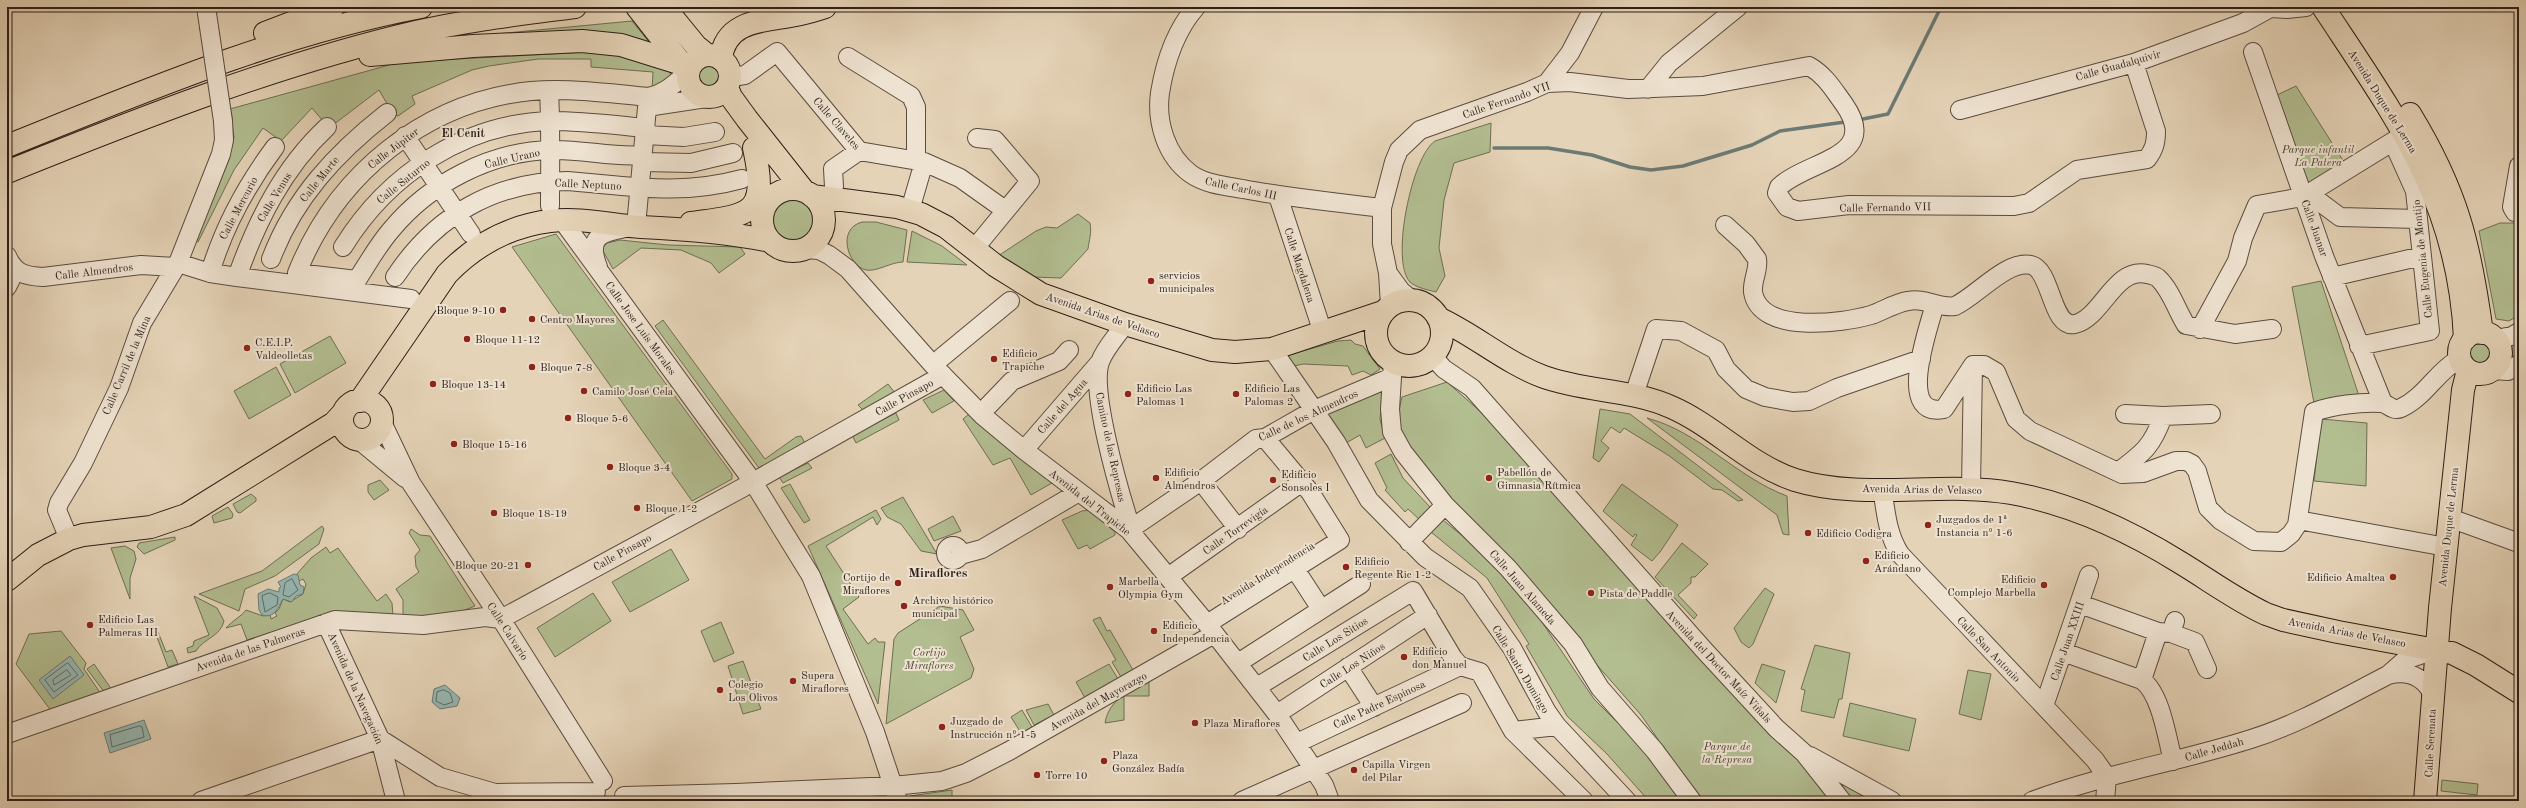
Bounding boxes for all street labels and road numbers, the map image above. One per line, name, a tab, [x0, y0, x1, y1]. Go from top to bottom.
street label: Avenida Duque de Lerma	[2345, 48, 2419, 156]
street label: Calle Guadalquivir	[2075, 49, 2163, 84]
street label: Calle Fernando VII	[1461, 81, 1552, 122]
street label: Calle Claveles	[810, 96, 862, 152]
street label: Calle Júpiter	[366, 126, 422, 172]
street label: Calle Urano	[483, 148, 541, 171]
street label: Calle Marte	[299, 155, 342, 205]
street label: Calle Saturno	[375, 158, 433, 207]
street label: Calle Venus	[256, 171, 295, 225]
street label: Calle Mercurio	[218, 176, 260, 242]
street label: Calle Carlos III	[1204, 176, 1278, 202]
street label: Calle Neptuno	[554, 178, 622, 193]
street label: Calle Juanar	[2298, 198, 2329, 259]
street label: Calle Eugenia de Montijo	[2412, 199, 2435, 319]
street label: Calle Fernando VII	[1839, 202, 1931, 215]
street label: Calle Magdalena	[1281, 227, 1316, 305]
street label: Calle Almendros	[55, 262, 134, 283]
street label: Calle Jose Luis Morales	[602, 280, 677, 378]
street label: Avenida Arias de Velasco	[1044, 292, 1161, 341]
street label: Calle Carril de la Mina	[101, 314, 154, 417]
street label: Calle del Agua	[1036, 377, 1090, 437]
street label: Calle Pinsapo	[874, 378, 936, 419]
street label: Calle de los Almendros	[1257, 388, 1360, 444]
street label: Camino de las Represas	[1092, 391, 1127, 504]
street label: Avenida Duque de Lerma	[2438, 466, 2461, 588]
street label: Avenida del Trapiche	[1046, 468, 1132, 538]
street label: Avenida Arias de Velasco	[1862, 484, 1982, 497]
street label: Calle Torrevigía	[1201, 504, 1271, 558]
street label: Calle Pinsapo	[592, 533, 654, 574]
street label: Avenida Independencia	[1219, 540, 1317, 608]
street label: Calle Juan Alameda	[1487, 549, 1558, 628]
street label: Calle Calvario	[484, 601, 529, 663]
street label: Calle Juan XXIII	[2050, 601, 2087, 682]
street label: Avenida del Doctor Maíz Viñals	[1663, 609, 1773, 726]
street label: Calle San Antonio	[1954, 615, 2022, 685]
street label: Calle Los Sitios	[1301, 616, 1370, 665]
street label: Avenida Arias de Velasco	[2287, 617, 2407, 650]
street label: Calle Santo Domingo	[1489, 624, 1550, 716]
street label: Avenida de las Palmeras	[194, 626, 307, 674]
street label: Avenida de la Navegación	[325, 631, 384, 746]
street label: Calle Los Niños	[1318, 641, 1388, 691]
street label: Avenida del Mayorazgo	[1048, 671, 1149, 734]
street label: Calle Padre Espinosa	[1332, 679, 1428, 732]
street label: Calle Serenata	[2424, 708, 2439, 778]
street label: Calle Jeddah	[2184, 737, 2245, 764]

